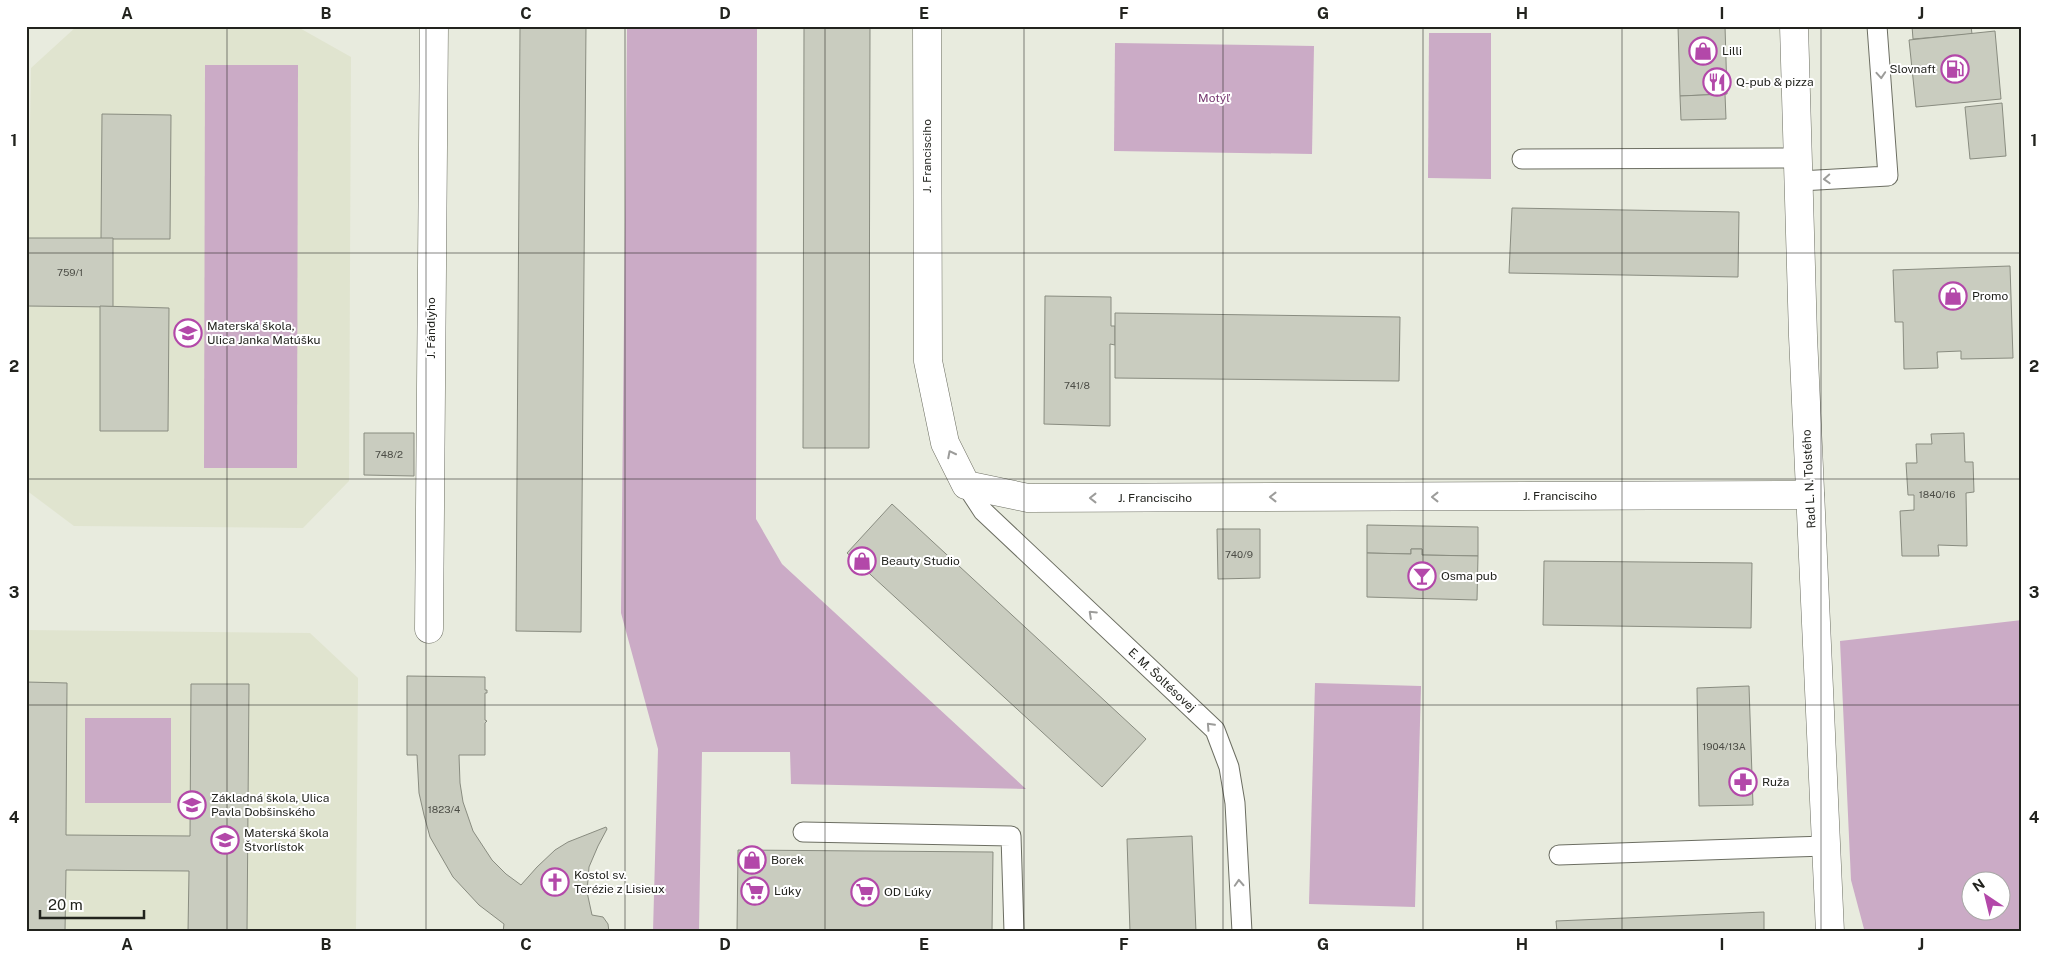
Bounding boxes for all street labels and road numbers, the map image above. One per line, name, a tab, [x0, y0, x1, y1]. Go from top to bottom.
street label: J. Francisciho	[920, 119, 934, 193]
street label: J. Fándlyho	[424, 297, 438, 359]
street label: Rad L. N. Tolstého	[1799, 429, 1819, 529]
street label: J. Francisciho	[1523, 489, 1597, 503]
street label: J. Francisciho	[1118, 491, 1192, 505]
street label: E. M. Šoltésovej	[1126, 645, 1198, 715]

